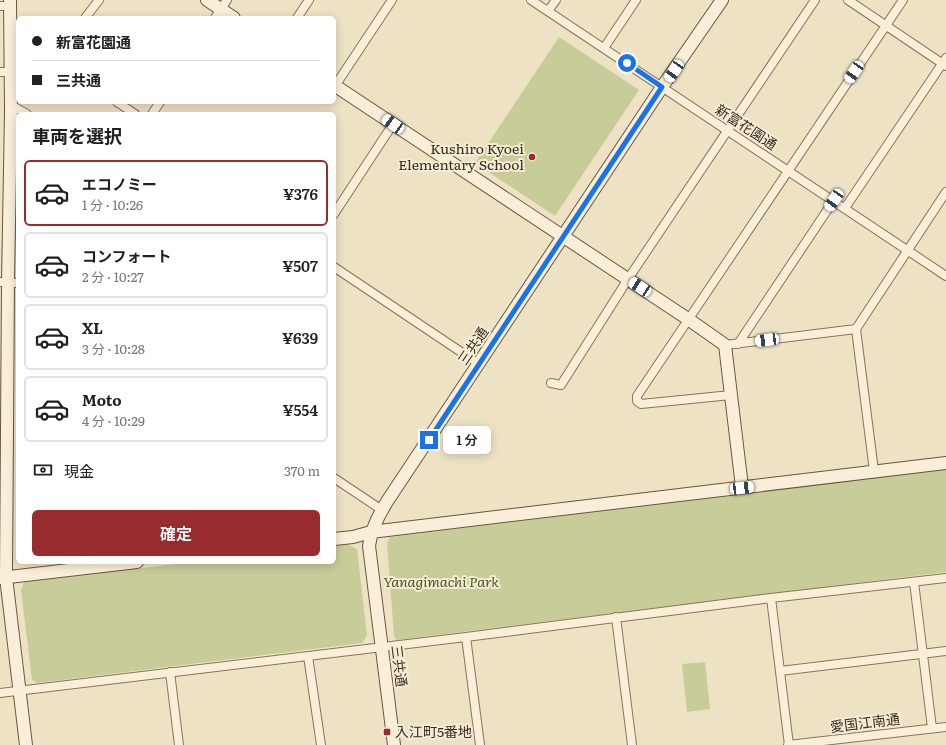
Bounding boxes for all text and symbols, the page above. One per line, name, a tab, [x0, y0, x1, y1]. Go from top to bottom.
text: 新富花園通	[56, 30, 131, 53]
route start	[618, 54, 636, 72]
car	[662, 58, 686, 84]
car	[842, 59, 866, 85]
text: 三共通	[56, 68, 101, 91]
street label: 新富花園通	[712, 99, 781, 154]
car	[380, 112, 406, 136]
text: 車両を選択	[32, 122, 122, 149]
place label: Kushiro Kyoei Elementary School	[398, 138, 524, 174]
marker: Kushiro Kyoei Elementary School	[527, 152, 537, 162]
text: エコノミー	[82, 172, 157, 195]
icon: car	[34, 175, 70, 211]
text: ¥376	[283, 182, 318, 205]
car	[822, 187, 846, 213]
text: 1 分 · 10:26	[82, 195, 143, 214]
text: コンフォート	[82, 244, 172, 267]
icon: car	[34, 247, 70, 283]
text: ¥507	[282, 254, 318, 277]
text: 2 分 · 10:27	[82, 267, 144, 286]
car	[627, 275, 653, 299]
text: XL	[82, 316, 103, 339]
icon: car	[34, 319, 70, 355]
street label: 三共通	[452, 322, 492, 368]
text: ¥639	[282, 326, 318, 349]
car	[754, 333, 780, 347]
text: 3 分 · 10:28	[82, 339, 145, 358]
text: Moto	[82, 388, 122, 411]
icon: car	[34, 391, 70, 427]
text: ¥554	[282, 398, 318, 421]
text: 4 分 · 10:29	[82, 411, 145, 430]
callout: 1 分	[443, 426, 491, 454]
text: 1 分	[457, 430, 477, 449]
route end	[420, 431, 438, 449]
icon: cash	[32, 459, 54, 481]
text: 現金	[64, 459, 94, 482]
text: 370 m	[284, 461, 320, 480]
car	[729, 481, 755, 495]
button: 確定	[32, 510, 320, 556]
park label: Yanagimachi Park	[383, 571, 499, 591]
street label: 三共通	[388, 644, 412, 688]
street label: 愛国江南通	[829, 708, 901, 736]
place label: 入江町5番地	[395, 721, 472, 741]
marker: 入江町5番地	[382, 727, 392, 737]

